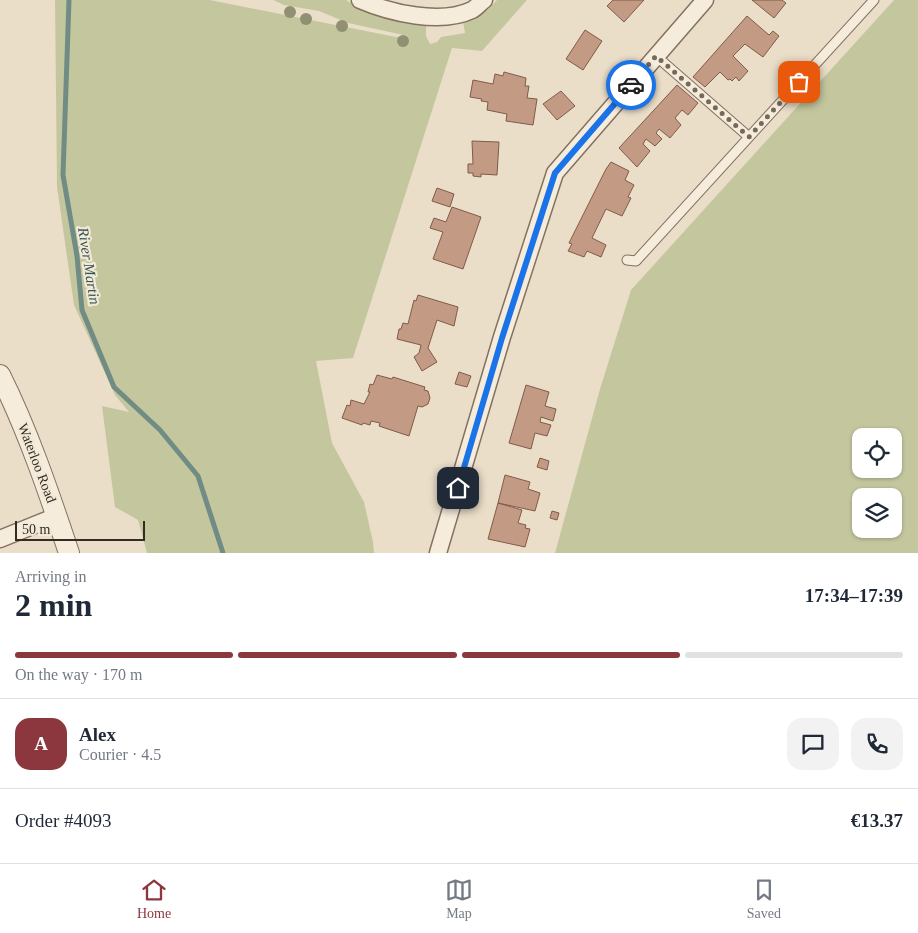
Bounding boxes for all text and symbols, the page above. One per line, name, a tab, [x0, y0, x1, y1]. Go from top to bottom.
courier	[606, 60, 656, 110]
pin	[778, 61, 820, 103]
icon: bag	[785, 68, 813, 96]
icon: car	[617, 71, 645, 99]
water label: River Martin	[75, 225, 103, 306]
street label: Waterloo Road	[15, 421, 59, 505]
map controls	[852, 428, 902, 538]
button: locate	[852, 428, 902, 478]
pin	[437, 467, 479, 509]
icon: home	[444, 474, 472, 502]
button: layers	[852, 488, 902, 538]
scale bar	[15, 518, 145, 541]
text: 50 m	[22, 522, 50, 537]
text: Arriving in	[15, 568, 87, 585]
text: 17:34–17:39	[805, 585, 903, 606]
text: 2 min	[15, 587, 92, 623]
text: On the way · 170 m	[15, 666, 143, 683]
button: chat	[787, 718, 839, 770]
button: phone	[851, 718, 903, 770]
text: Alex	[79, 724, 116, 745]
text: A	[34, 733, 48, 754]
text: Courier · 4.5	[79, 746, 161, 763]
text: Order #4093	[15, 810, 112, 831]
text: €13.37	[851, 810, 903, 831]
tab: Home	[137, 876, 171, 922]
tab: Map	[445, 876, 473, 922]
tab: Saved	[747, 876, 781, 922]

